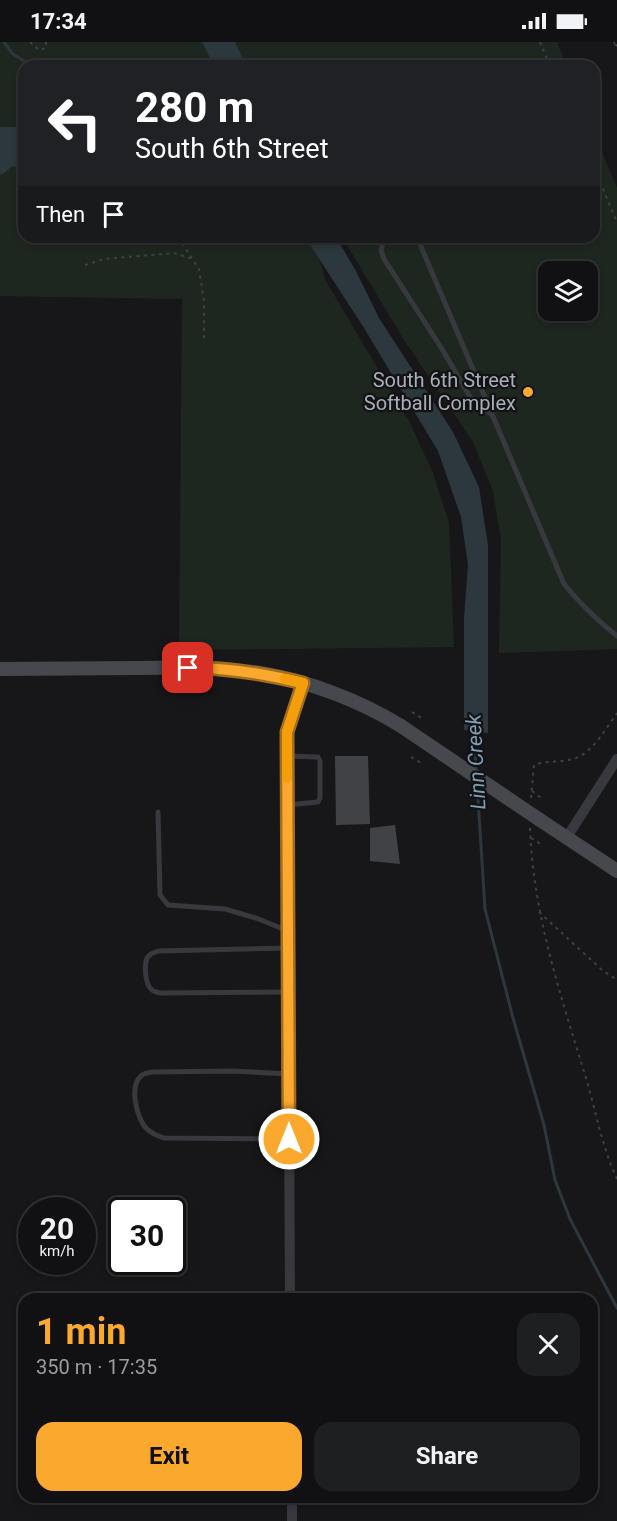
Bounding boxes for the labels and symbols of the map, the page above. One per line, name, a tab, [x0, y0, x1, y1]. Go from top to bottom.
place label: South 6th Street Softball Complex	[364, 368, 516, 415]
marker: South 6th Street Softball Complex	[521, 385, 535, 399]
pin	[162, 642, 213, 693]
water label: Linn Creek	[461, 713, 490, 810]
position arrow	[257, 1107, 321, 1171]
speed limit sign: 30	[108, 1197, 186, 1275]

